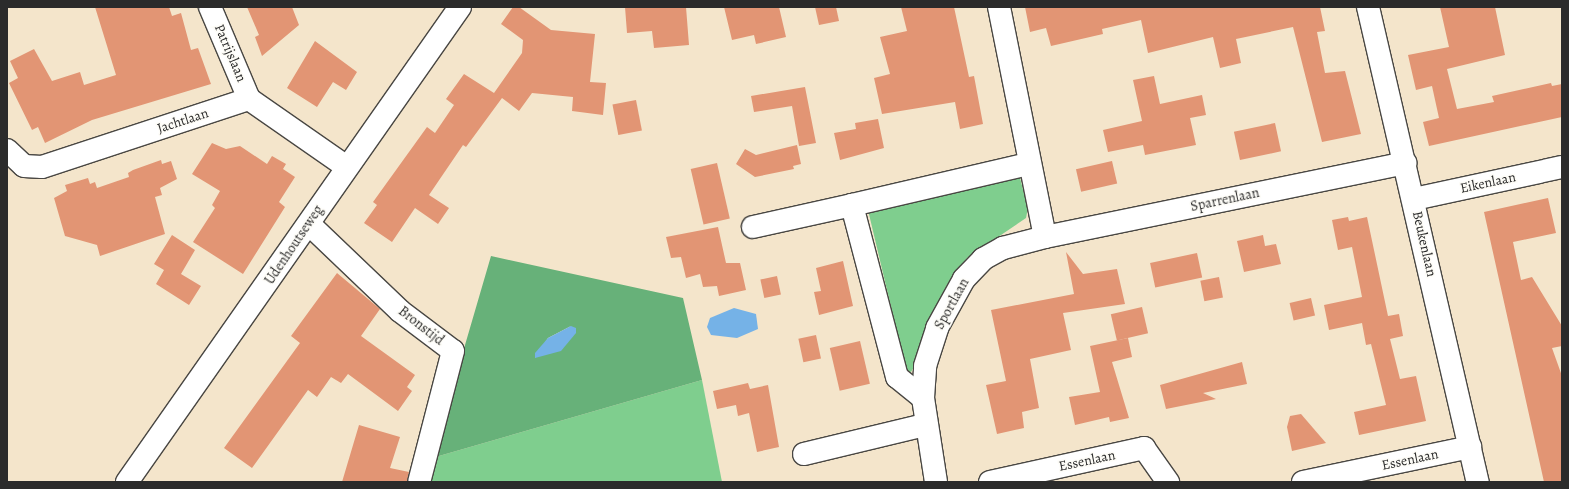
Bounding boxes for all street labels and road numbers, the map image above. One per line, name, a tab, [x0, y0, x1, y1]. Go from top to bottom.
street label: Patrijslaan	[210, 22, 250, 84]
street label: Jachtlaan	[155, 105, 211, 137]
street label: Eikenlaan	[1459, 169, 1517, 197]
street label: Sparrenlaan	[1189, 185, 1261, 215]
street label: Udenhoutseweg	[261, 202, 327, 288]
street label: Beukenlaan	[1408, 210, 1440, 278]
street label: Sportlaan	[931, 275, 973, 333]
street label: Bronstijd	[395, 303, 447, 349]
street label: Essenlaan	[1380, 446, 1440, 474]
street label: Essenlaan	[1057, 447, 1117, 475]

